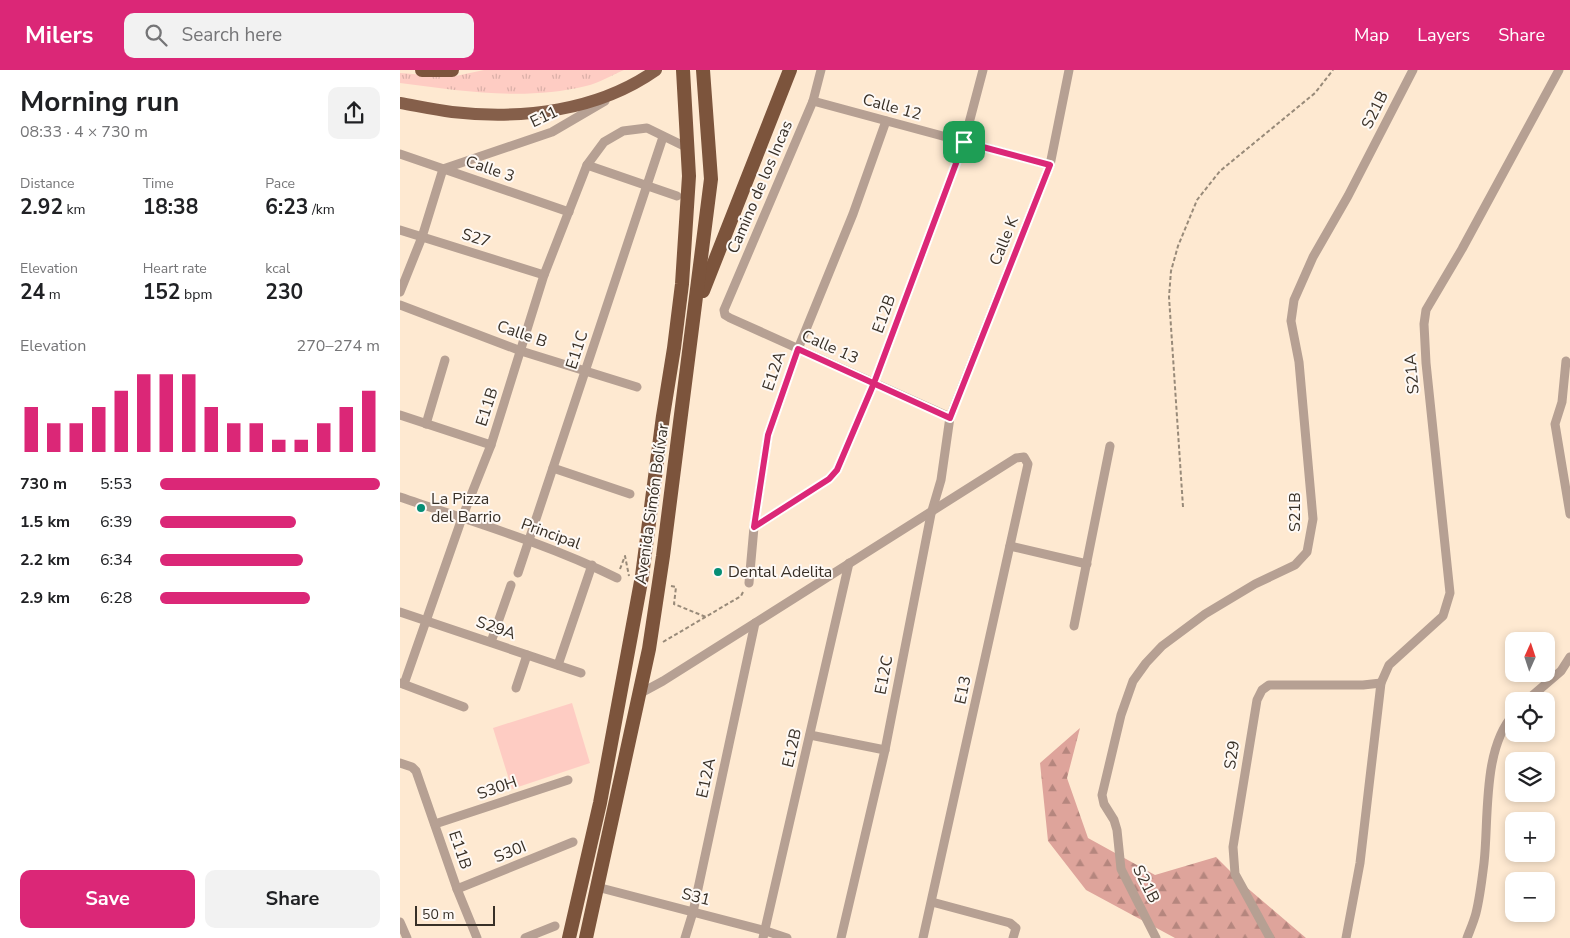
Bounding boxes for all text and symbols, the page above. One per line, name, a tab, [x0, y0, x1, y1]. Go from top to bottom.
search box	[124, 13, 474, 58]
text: Milers	[25, 19, 94, 51]
icon: search	[142, 21, 170, 49]
text: Search here	[182, 22, 282, 48]
text: Map	[1354, 23, 1389, 47]
text: Layers	[1417, 23, 1470, 47]
text: Share	[1498, 23, 1545, 47]
text: Morning run	[20, 83, 179, 121]
button: share	[328, 87, 380, 139]
street label: S21B	[1356, 87, 1394, 133]
street label: Calle 12	[860, 89, 924, 125]
street label: E11	[526, 101, 562, 133]
street label: Camino de los Incas	[722, 117, 798, 257]
text: 08:33 · 4 × 730 m	[20, 121, 148, 143]
pin	[943, 121, 985, 163]
icon: arrive	[950, 128, 978, 156]
street label: Calle 3	[462, 150, 518, 188]
text: Distance	[20, 174, 74, 193]
text: Time	[143, 174, 174, 193]
text: Pace	[265, 174, 295, 193]
text: 2.92	[20, 193, 63, 221]
text: 18:38	[143, 193, 198, 221]
text: 6:23	[265, 193, 308, 221]
text: km	[63, 200, 86, 219]
text: /km	[308, 200, 335, 219]
street label: Calle K	[984, 212, 1024, 269]
street label: S27	[459, 223, 493, 253]
text: Elevation	[20, 259, 78, 278]
text: Heart rate	[143, 259, 207, 278]
text: kcal	[265, 259, 290, 278]
text: 24	[20, 278, 45, 306]
text: 152	[143, 278, 180, 306]
text: 230	[265, 278, 303, 306]
text: m	[45, 285, 61, 304]
text: bpm	[180, 285, 212, 304]
street label: E12B	[867, 292, 901, 336]
street label: Calle B	[494, 315, 550, 353]
street label: Calle 13	[798, 325, 862, 369]
street label: E11C	[560, 328, 594, 372]
text: Elevation	[20, 335, 86, 357]
text: 270–274 m	[297, 335, 380, 357]
street label: E12A	[757, 348, 791, 394]
street label: S21A	[1399, 352, 1425, 395]
street label: E11B	[470, 385, 504, 429]
street label: Avenida Simón Bolívar	[630, 422, 674, 586]
text: 730 m	[20, 473, 67, 495]
text: 5:53	[100, 473, 132, 495]
place label: La Pizza del Barrio	[431, 488, 501, 528]
street label: S21B	[1284, 492, 1306, 532]
marker: La Pizza del Barrio	[415, 502, 427, 514]
text: 1.5 km	[20, 511, 70, 533]
text: 6:39	[100, 511, 132, 533]
street label: Principal	[518, 513, 584, 555]
text: 2.2 km	[20, 549, 70, 571]
text: 6:34	[100, 549, 132, 571]
place label: Dental Adelita	[728, 561, 832, 583]
marker: Dental Adelita	[712, 566, 724, 578]
text: 2.9 km	[20, 587, 70, 609]
text: 6:28	[100, 587, 132, 609]
street label: S29A	[473, 611, 519, 645]
north arrow	[1505, 632, 1555, 682]
map controls	[1505, 632, 1555, 922]
street label: E12C	[869, 653, 899, 696]
street label: E13	[949, 674, 977, 706]
button: locate	[1505, 692, 1555, 742]
street label: E12B	[777, 726, 807, 770]
street label: S29	[1219, 739, 1245, 771]
button: layers	[1505, 752, 1555, 802]
street label: E12A	[691, 756, 721, 800]
street label: S30H	[474, 771, 520, 805]
button: +	[1505, 812, 1555, 862]
street label: E11B	[443, 828, 477, 872]
street label: S30I	[491, 836, 529, 868]
street label: S21B	[1127, 861, 1165, 907]
button: Save	[20, 870, 195, 928]
button: Share	[205, 870, 380, 928]
button: −	[1505, 872, 1555, 922]
street label: S31	[679, 883, 713, 911]
scale bar	[415, 903, 495, 926]
text: 50 m	[422, 905, 454, 924]

